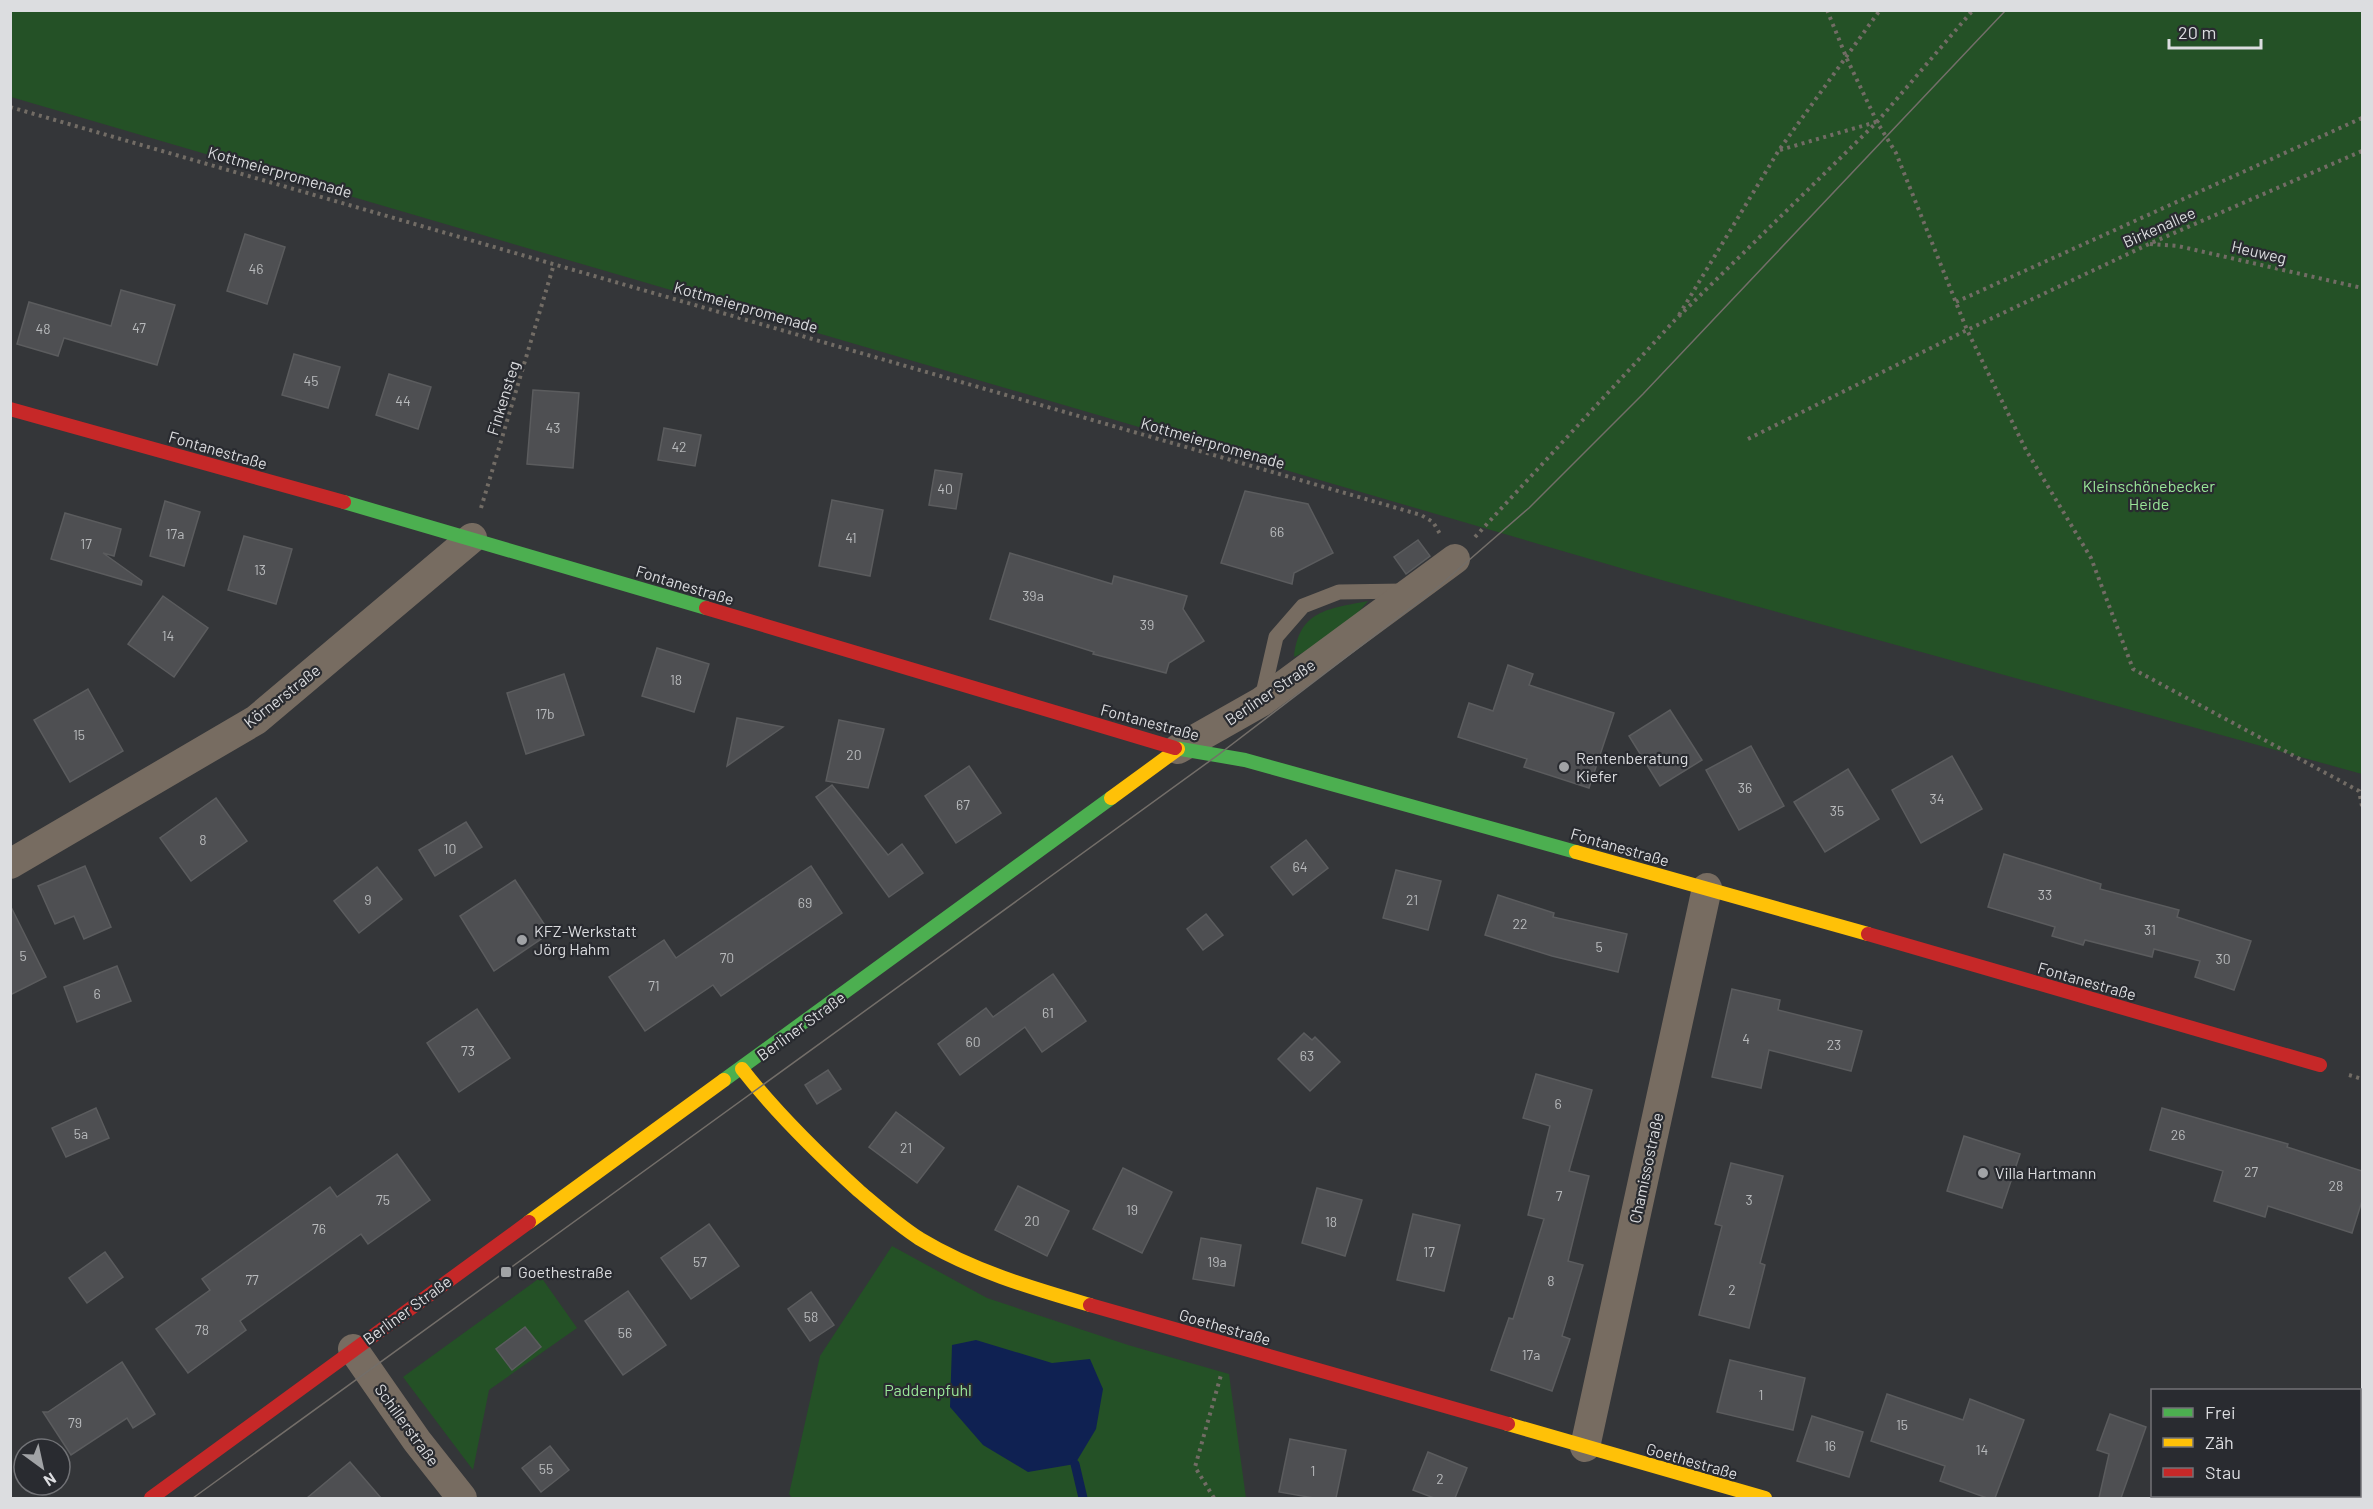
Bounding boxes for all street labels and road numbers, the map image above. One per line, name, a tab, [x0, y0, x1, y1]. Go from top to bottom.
street label: Kottmeierpromenade	[206, 142, 354, 201]
street label: Birkenallee	[2120, 202, 2198, 251]
street label: Heuweg	[2230, 236, 2288, 267]
street label: Kottmeierpromenade	[672, 277, 820, 336]
street label: Finkensteg	[482, 358, 523, 437]
street label: Kottmeierpromenade	[1139, 413, 1287, 472]
street label: Fontanestraße	[167, 426, 270, 473]
street label: Fontanestraße	[634, 561, 737, 608]
street label: Berliner Straße	[1221, 654, 1318, 729]
street label: Körnerstraße	[240, 660, 324, 731]
street label: Fontanestraße	[1099, 699, 1202, 744]
street label: Fontanestraße	[1569, 823, 1672, 870]
street label: Fontanestraße	[2036, 957, 2139, 1004]
street label: Berliner Straße	[753, 987, 849, 1064]
street label: Chamissostraße	[1625, 1111, 1667, 1225]
street label: Berliner Straße	[359, 1271, 455, 1348]
street label: Goethestraße	[1177, 1304, 1273, 1349]
street label: Schillerstraße	[371, 1380, 444, 1470]
street label: Goethestraße	[1644, 1438, 1740, 1483]

